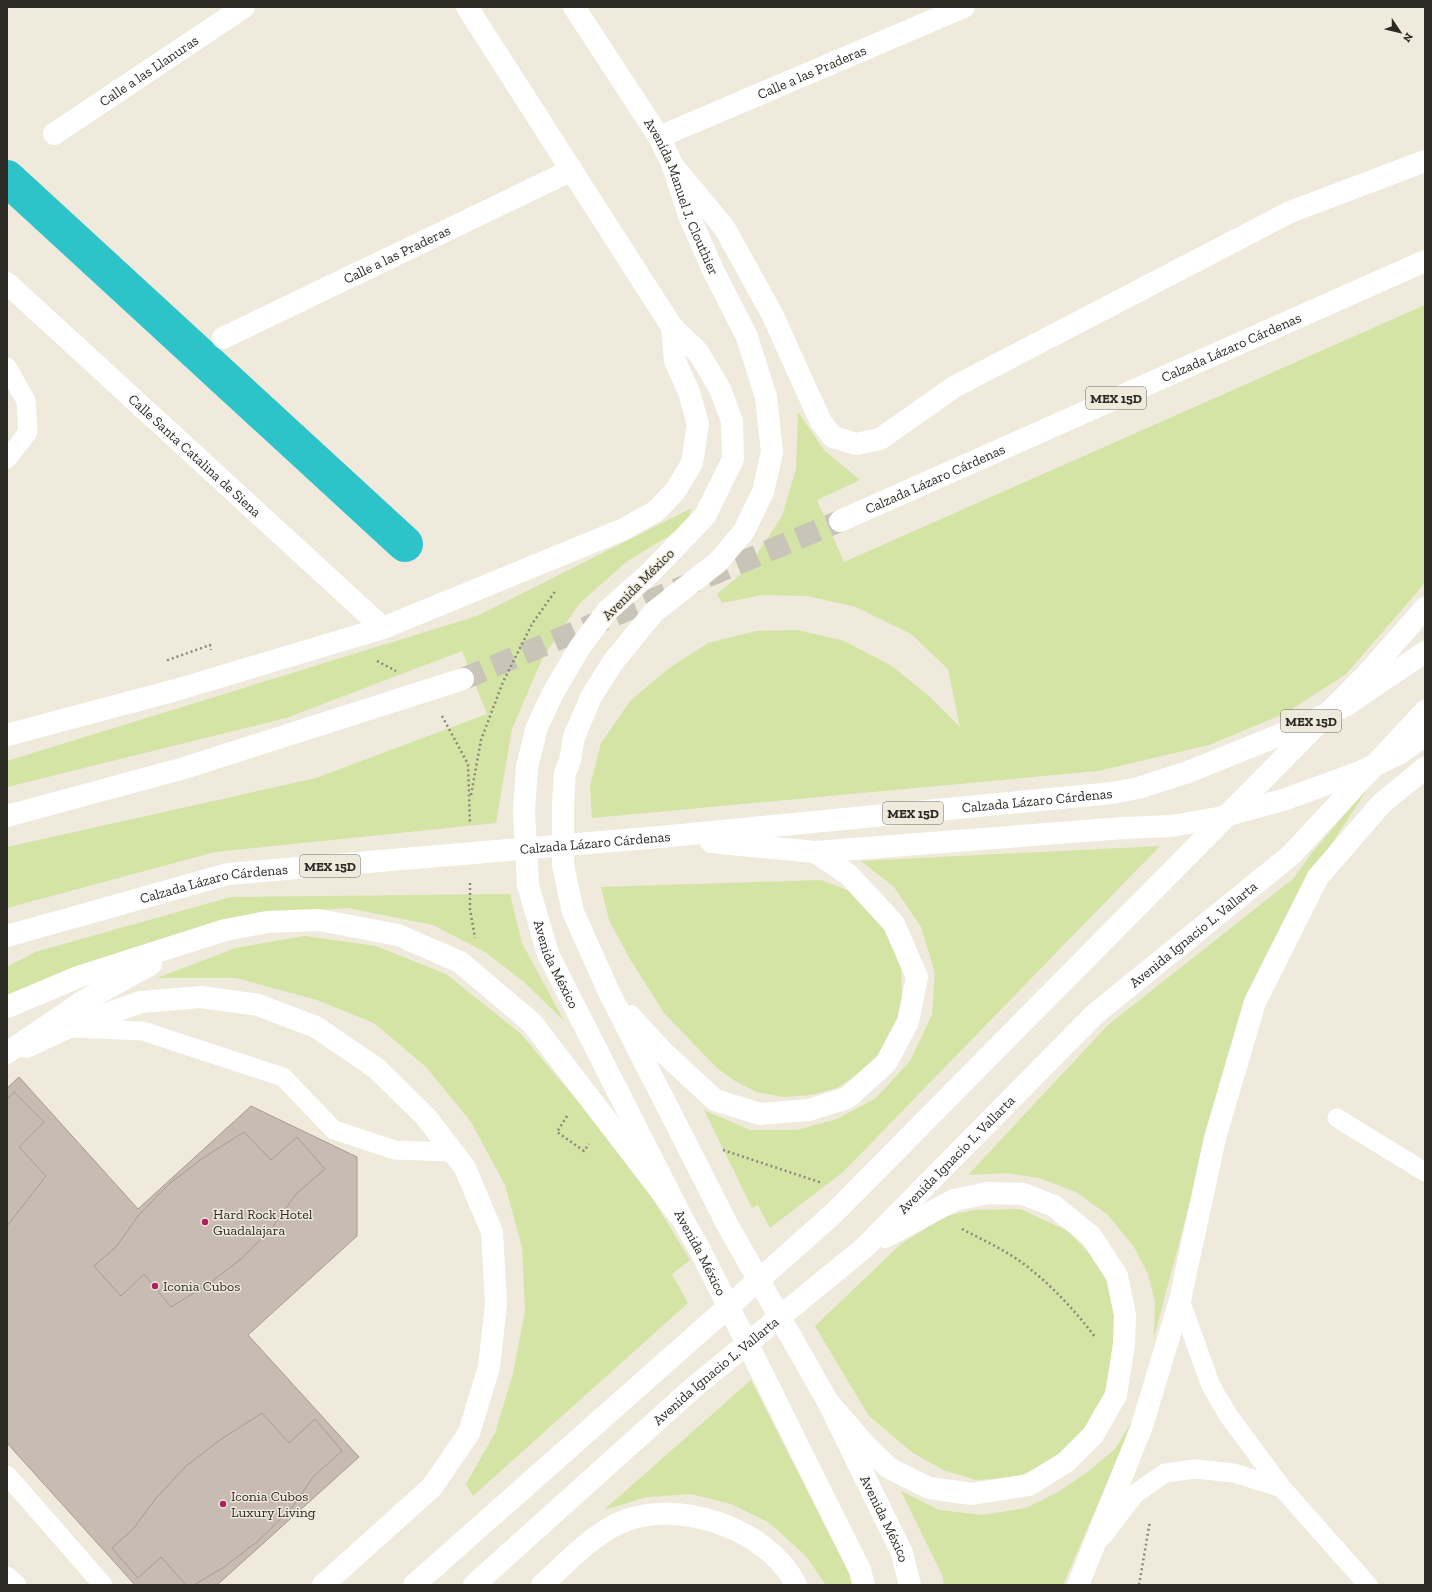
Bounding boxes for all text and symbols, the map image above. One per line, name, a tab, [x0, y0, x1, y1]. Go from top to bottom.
north arrow	[1380, 12, 1420, 52]
text: N	[1400, 30, 1416, 45]
street label: Calle a las Llanuras	[96, 32, 202, 110]
street label: Calle a las Praderas	[755, 42, 869, 103]
street label: Avenida Manuel J. Clouthier	[640, 115, 722, 278]
street label: Calle a las Praderas	[341, 222, 453, 288]
street label: Calzada Lázaro Cárdenas	[1159, 309, 1304, 386]
road number: MEX 15D	[1086, 387, 1146, 409]
street label: Calle Santa Catalina de Siena	[125, 391, 265, 521]
street label: Calzada Lázaro Cárdenas	[863, 441, 1008, 518]
street label: Avenida México	[599, 545, 678, 624]
road number: MEX 15D	[1281, 710, 1341, 732]
street label: Calzada Lázaro Cárdenas	[961, 785, 1113, 817]
road number: MEX 15D	[883, 802, 943, 824]
street label: Calzada Lázaro Cárdenas	[519, 828, 671, 858]
road number: MEX 15D	[300, 855, 360, 877]
street label: Calzada Lázaro Cárdenas	[138, 861, 289, 907]
street label: Avenida Ignacio L. Vallarta	[1126, 878, 1261, 991]
street label: Avenida México	[530, 918, 582, 1011]
street label: Avenida Ignacio L. Vallarta	[895, 1092, 1019, 1217]
place label: Hard Rock Hotel Guadalajara	[213, 1206, 313, 1239]
street label: Avenida México	[670, 1207, 730, 1299]
marker: Hard Rock Hotel Guadalajara	[200, 1217, 210, 1227]
place label: Iconia Cubos	[163, 1278, 240, 1295]
marker: Iconia Cubos	[150, 1281, 160, 1291]
street label: Avenida Ignacio L. Vallarta	[650, 1313, 783, 1429]
street label: Avenida México	[856, 1473, 912, 1564]
place label: Iconia Cubos Luxury Living	[231, 1488, 316, 1521]
marker: Iconia Cubos Luxury Living	[218, 1499, 228, 1509]

